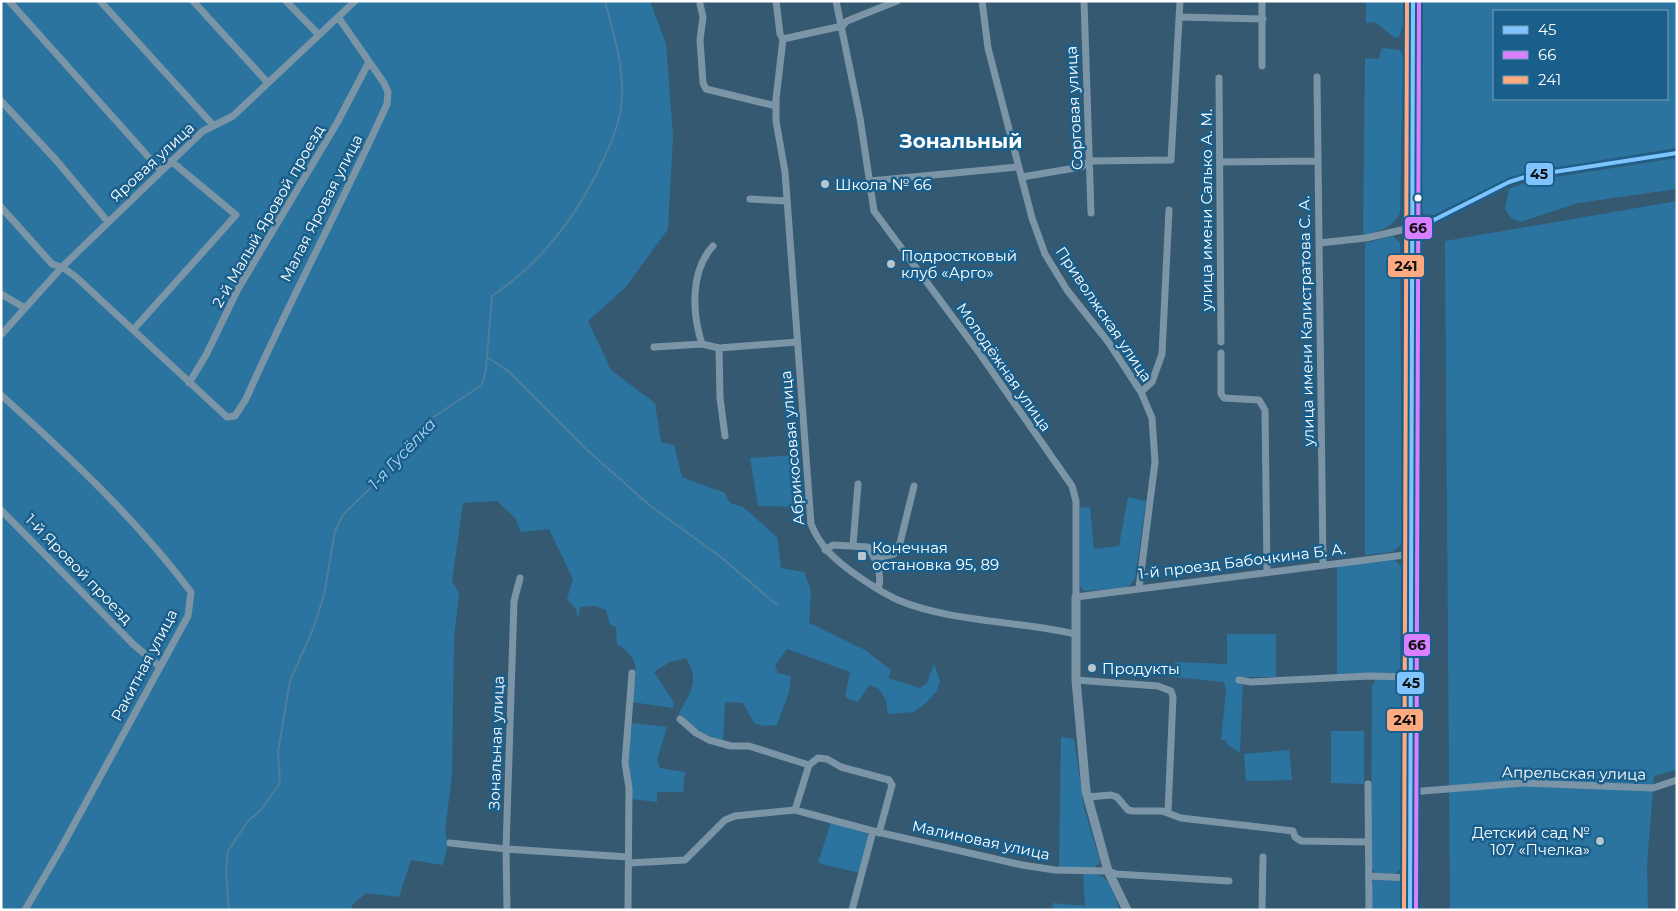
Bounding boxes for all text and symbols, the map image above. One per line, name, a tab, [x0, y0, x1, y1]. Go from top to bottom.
legend	[1493, 10, 1668, 100]
text: 45	[1538, 20, 1556, 39]
street label: Сорговая улица	[1061, 45, 1087, 171]
text: 66	[1538, 45, 1556, 64]
text: 241	[1538, 70, 1561, 89]
street label: улица имени Салько А. М.	[1197, 109, 1216, 312]
street label: Яровая улица	[106, 118, 198, 206]
street label: 2-й Малый Яровой проезд	[208, 121, 328, 311]
district label: Зональный	[899, 129, 1022, 153]
street label: Малая Яровая улица	[276, 131, 366, 285]
line badge: 45	[1525, 162, 1554, 186]
text: 45	[1530, 165, 1548, 183]
place label: Школа № 66	[835, 175, 932, 194]
marker: Школа № 66	[819, 178, 831, 190]
unlabelled marker	[1413, 193, 1423, 203]
street label: улица имени Калистратова С. А.	[1294, 195, 1318, 448]
line badge: 66	[1404, 216, 1433, 240]
text: 66	[1409, 219, 1427, 237]
street label: Приволжская улица	[1052, 243, 1156, 385]
place label: Подростковый клуб «Арго»	[901, 246, 1017, 282]
line badge: 241	[1387, 254, 1425, 278]
text: 241	[1395, 257, 1417, 275]
marker: Подростковый клуб «Арго»	[885, 258, 897, 270]
street label: Молодёжная улица	[952, 299, 1056, 435]
street label: Абрикосовая улица	[776, 370, 808, 526]
water label: 1-я Гусёлка	[364, 414, 440, 494]
street label: 1-й Яровой проезд	[21, 510, 137, 628]
place label: Конечная остановка 95, 89	[872, 538, 999, 574]
street label: 1-й проезд Бабочкина Б. А.	[1137, 539, 1347, 583]
marker: Конечная остановка 95, 89	[856, 550, 868, 562]
street label: Ракитная улица	[107, 606, 181, 724]
line badge: 66	[1403, 633, 1431, 657]
text: 66	[1408, 636, 1426, 654]
place label: Продукты	[1102, 659, 1180, 678]
marker: Продукты	[1086, 662, 1098, 674]
line badge: 45	[1396, 671, 1425, 695]
text: 45	[1402, 674, 1420, 692]
street label: Зональная улица	[484, 676, 508, 810]
line badge: 241	[1386, 708, 1424, 732]
text: 241	[1394, 711, 1416, 729]
street label: Апрельская улица	[1502, 762, 1646, 784]
street label: Малиновая улица	[910, 816, 1052, 864]
place label: Детский сад № 107 «Пчелка»	[1472, 823, 1590, 859]
marker: Детский сад № 107 «Пчелка»	[1594, 835, 1606, 847]

